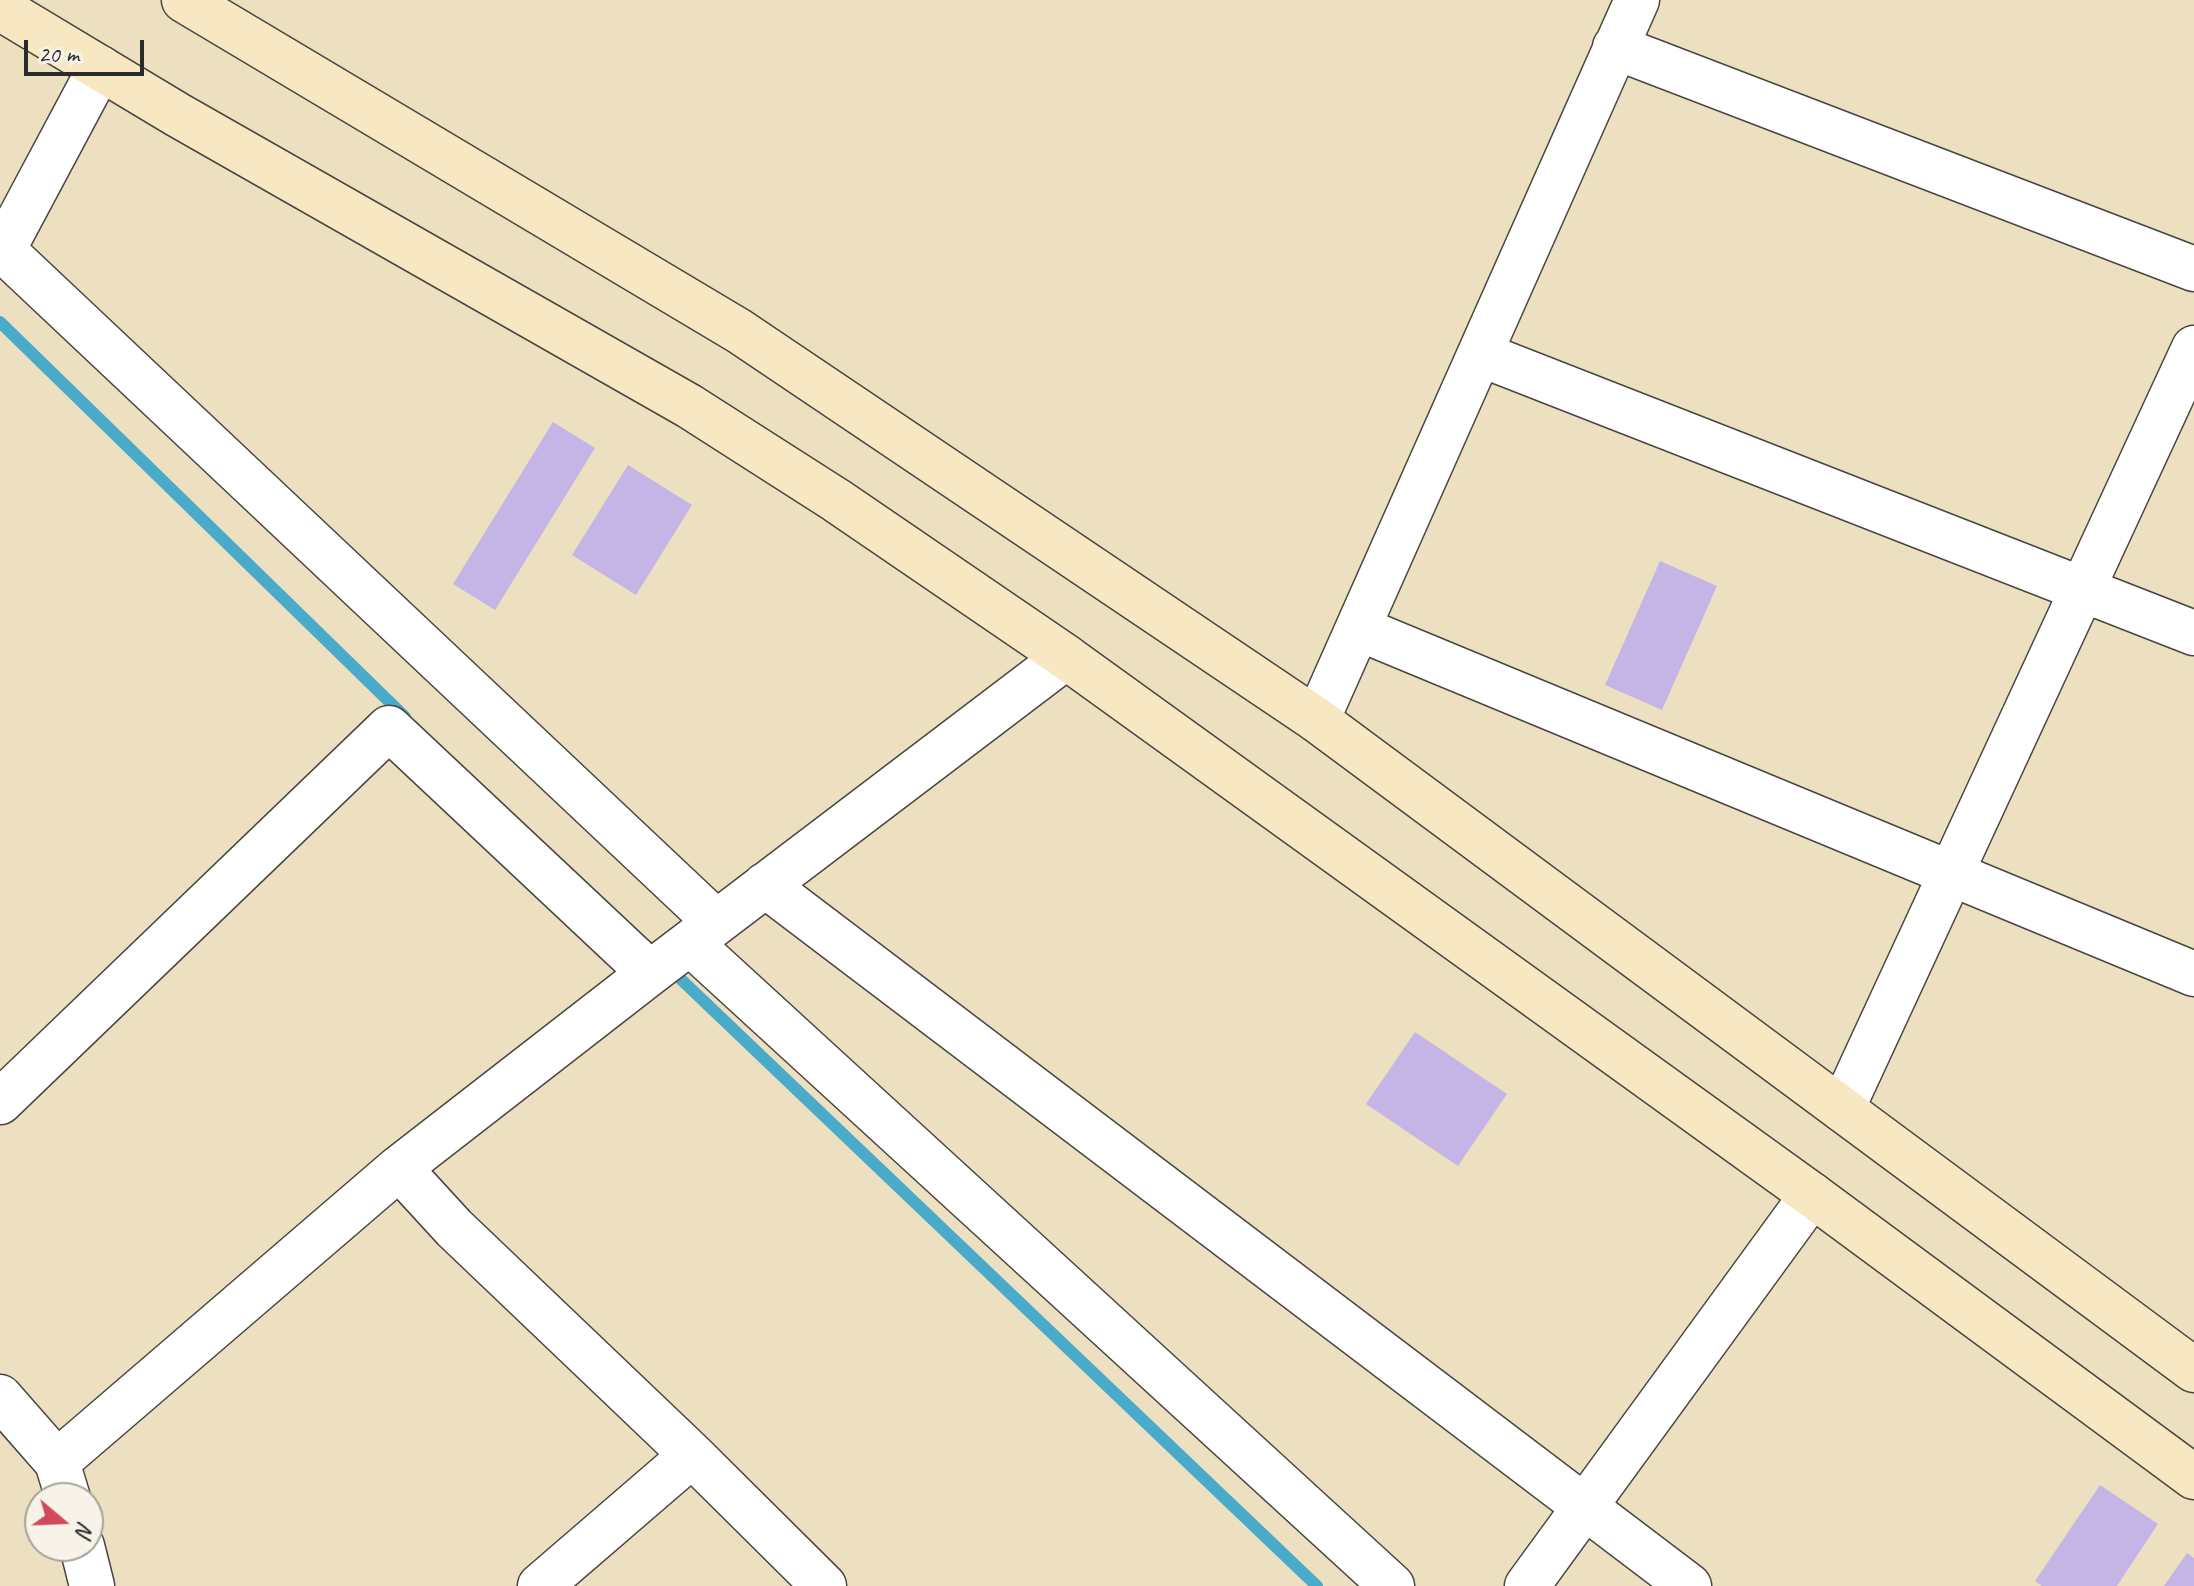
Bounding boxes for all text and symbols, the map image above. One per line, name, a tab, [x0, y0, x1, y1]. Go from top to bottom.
scale bar	[28, 24, 148, 74]
text: 20 m	[38, 39, 79, 69]
north arrow	[24, 1482, 104, 1562]
text: N	[69, 1518, 100, 1540]

